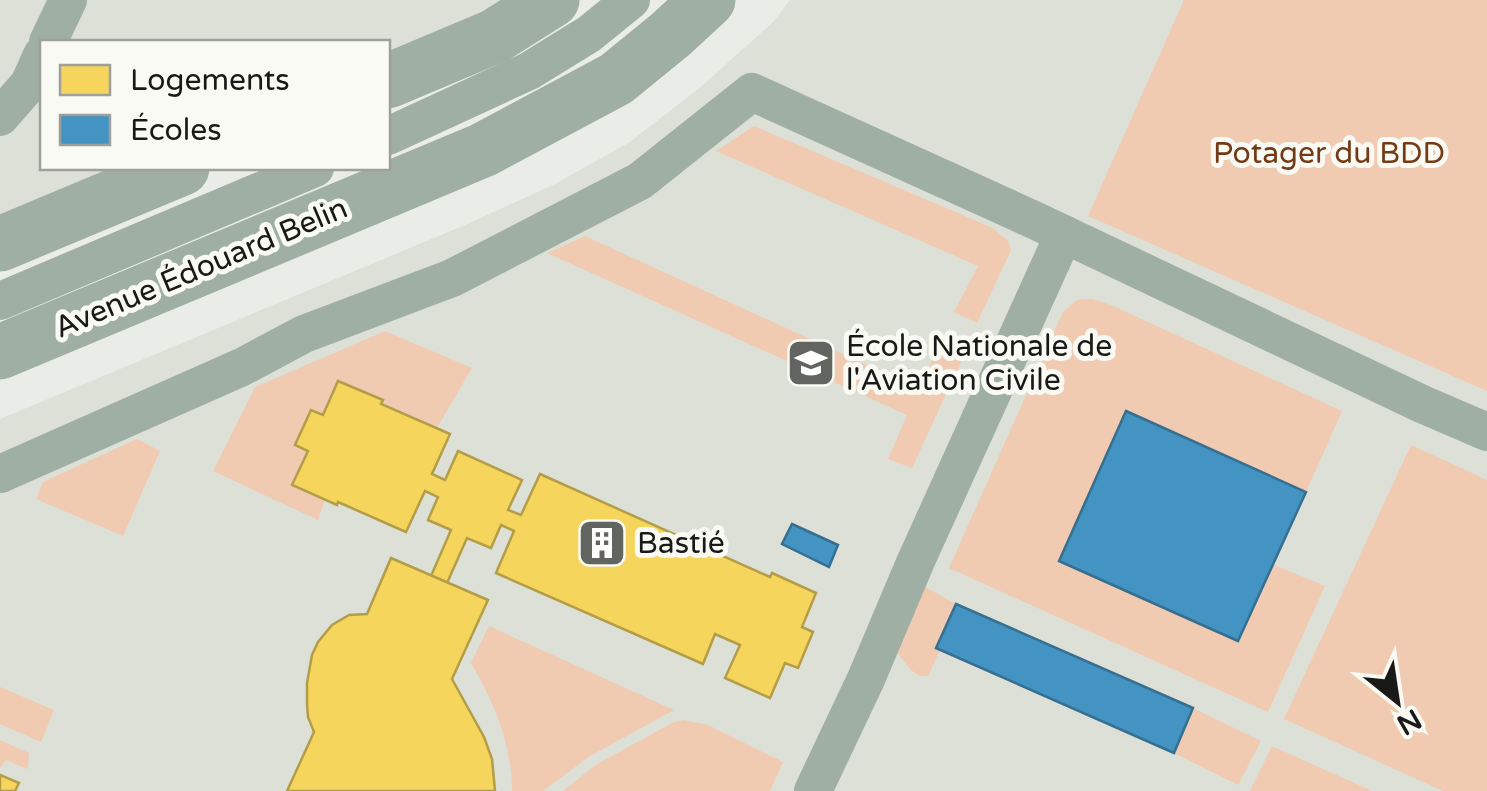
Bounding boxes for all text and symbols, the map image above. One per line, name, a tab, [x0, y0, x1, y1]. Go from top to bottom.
legend	[40, 40, 390, 170]
text: Logements	[130, 62, 290, 99]
text: Écoles	[130, 112, 222, 149]
park label: Potager du BDD	[1213, 135, 1445, 172]
street label: Avenue Édouard Belin	[49, 189, 353, 347]
place label: École Nationale de l'Aviation Civile	[846, 328, 1112, 399]
school or university icon: École Nationale de l'Aviation Civile	[785, 337, 837, 389]
building icon: Bastié	[576, 517, 628, 569]
place label: Bastié	[637, 525, 725, 562]
north arrow	[1347, 651, 1447, 751]
text: N	[1391, 701, 1427, 742]

